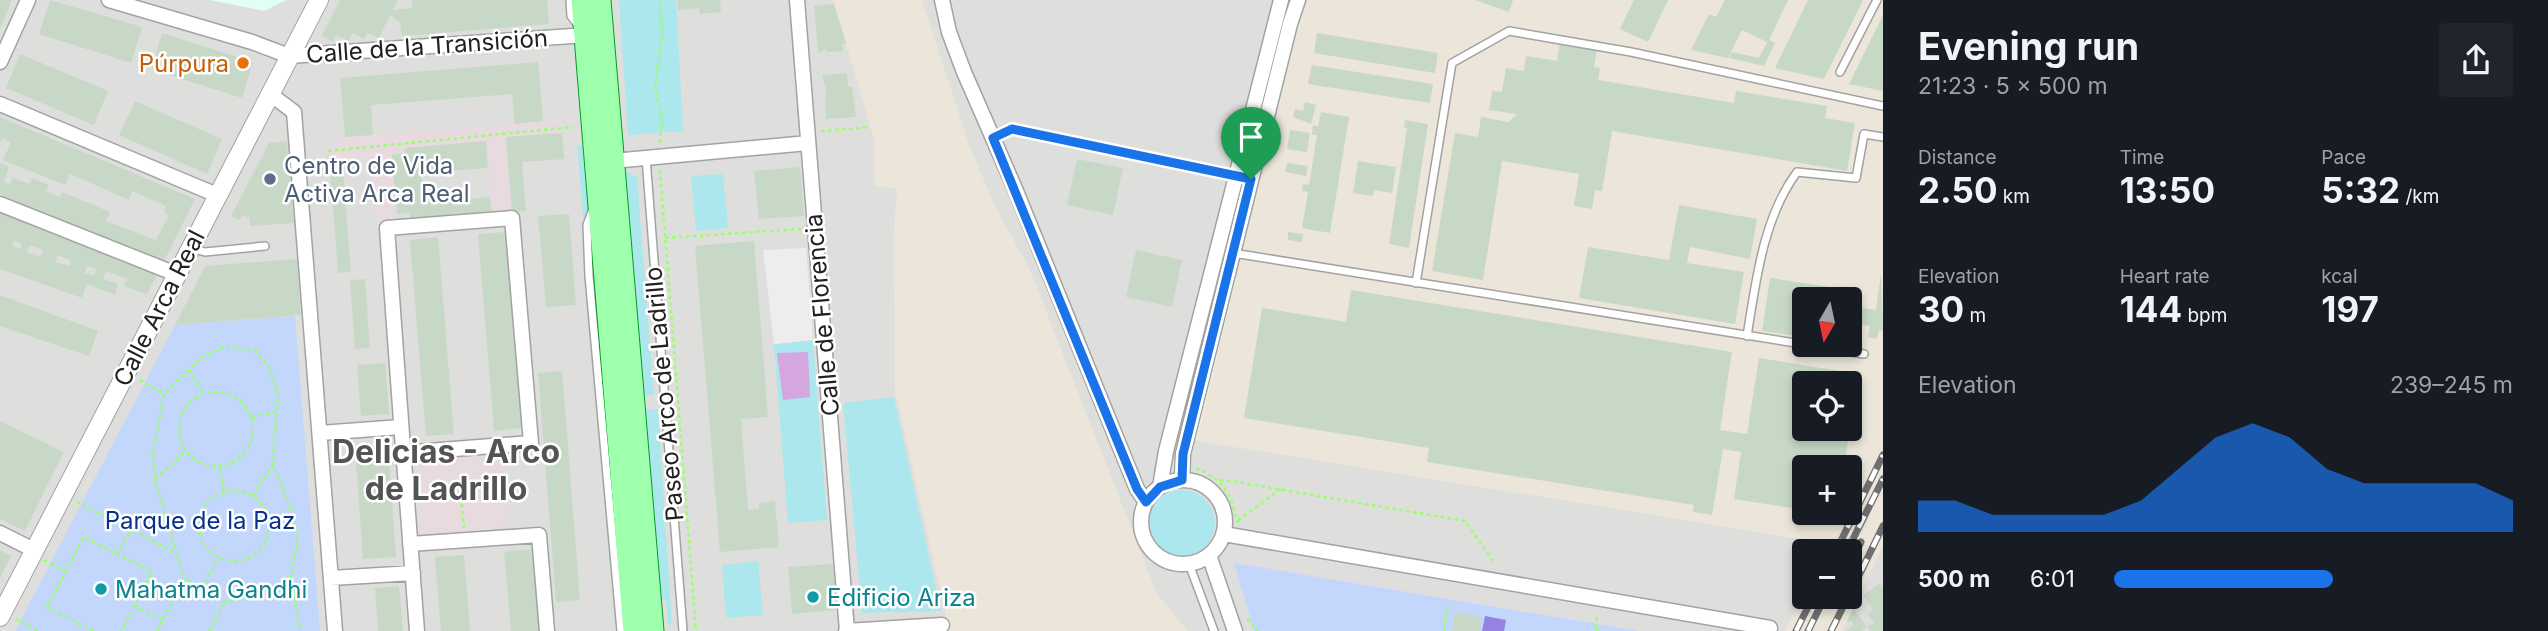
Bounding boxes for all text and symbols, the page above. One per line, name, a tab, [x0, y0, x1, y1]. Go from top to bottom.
street label: Calle de la Transición	[305, 23, 549, 69]
text: Evening run	[1918, 23, 2139, 69]
button: share	[2439, 23, 2513, 97]
place label: Púrpura	[139, 49, 229, 78]
marker: Púrpura	[235, 55, 251, 71]
text: 21:23 · 5 × 500 m	[1918, 72, 2108, 100]
pin	[1221, 107, 1281, 179]
icon: arrive	[1232, 118, 1270, 156]
text: Distance	[1918, 146, 1996, 169]
text: Time	[2120, 146, 2164, 169]
text: Pace	[2321, 146, 2366, 169]
place label: Centro de Vida Activa Arca Real	[284, 151, 470, 208]
text: 2.50	[1918, 169, 1998, 211]
text: 13:50	[2120, 169, 2215, 211]
text: 5:32	[2321, 169, 2400, 211]
marker: Centro de Vida Activa Arca Real	[262, 171, 278, 187]
text: km	[1998, 185, 2030, 208]
text: /km	[2400, 185, 2439, 208]
street label: Calle de Florencia	[799, 213, 845, 417]
street label: Calle Arca Real	[107, 225, 211, 391]
text: Elevation	[1918, 265, 1999, 288]
text: Heart rate	[2120, 265, 2210, 288]
text: kcal	[2321, 265, 2358, 288]
street label: Paseo Arco de Ladrillo	[638, 266, 690, 522]
north arrow	[1792, 287, 1862, 357]
map controls	[1792, 287, 1862, 609]
text: 30	[1918, 288, 1964, 330]
text: 144	[2120, 288, 2182, 330]
text: 197	[2321, 288, 2379, 330]
text: m	[1964, 304, 1986, 327]
text: bpm	[2182, 304, 2227, 327]
button: locate	[1792, 371, 1862, 441]
text: Elevation	[1918, 371, 2017, 399]
text: 239–245 m	[2390, 371, 2513, 399]
district label: Delicias - Arco de Ladrillo	[332, 432, 560, 508]
button: +	[1792, 455, 1862, 525]
park label: Parque de la Paz	[105, 506, 295, 535]
button: −	[1792, 539, 1862, 609]
text: 500 m	[1918, 565, 1990, 593]
text: 6:01	[2030, 565, 2075, 593]
place label: Mahatma Gandhi	[115, 575, 307, 604]
marker: Mahatma Gandhi	[93, 581, 109, 597]
place label: Edificio Ariza	[827, 583, 976, 612]
marker: Edificio Ariza	[805, 589, 821, 605]

